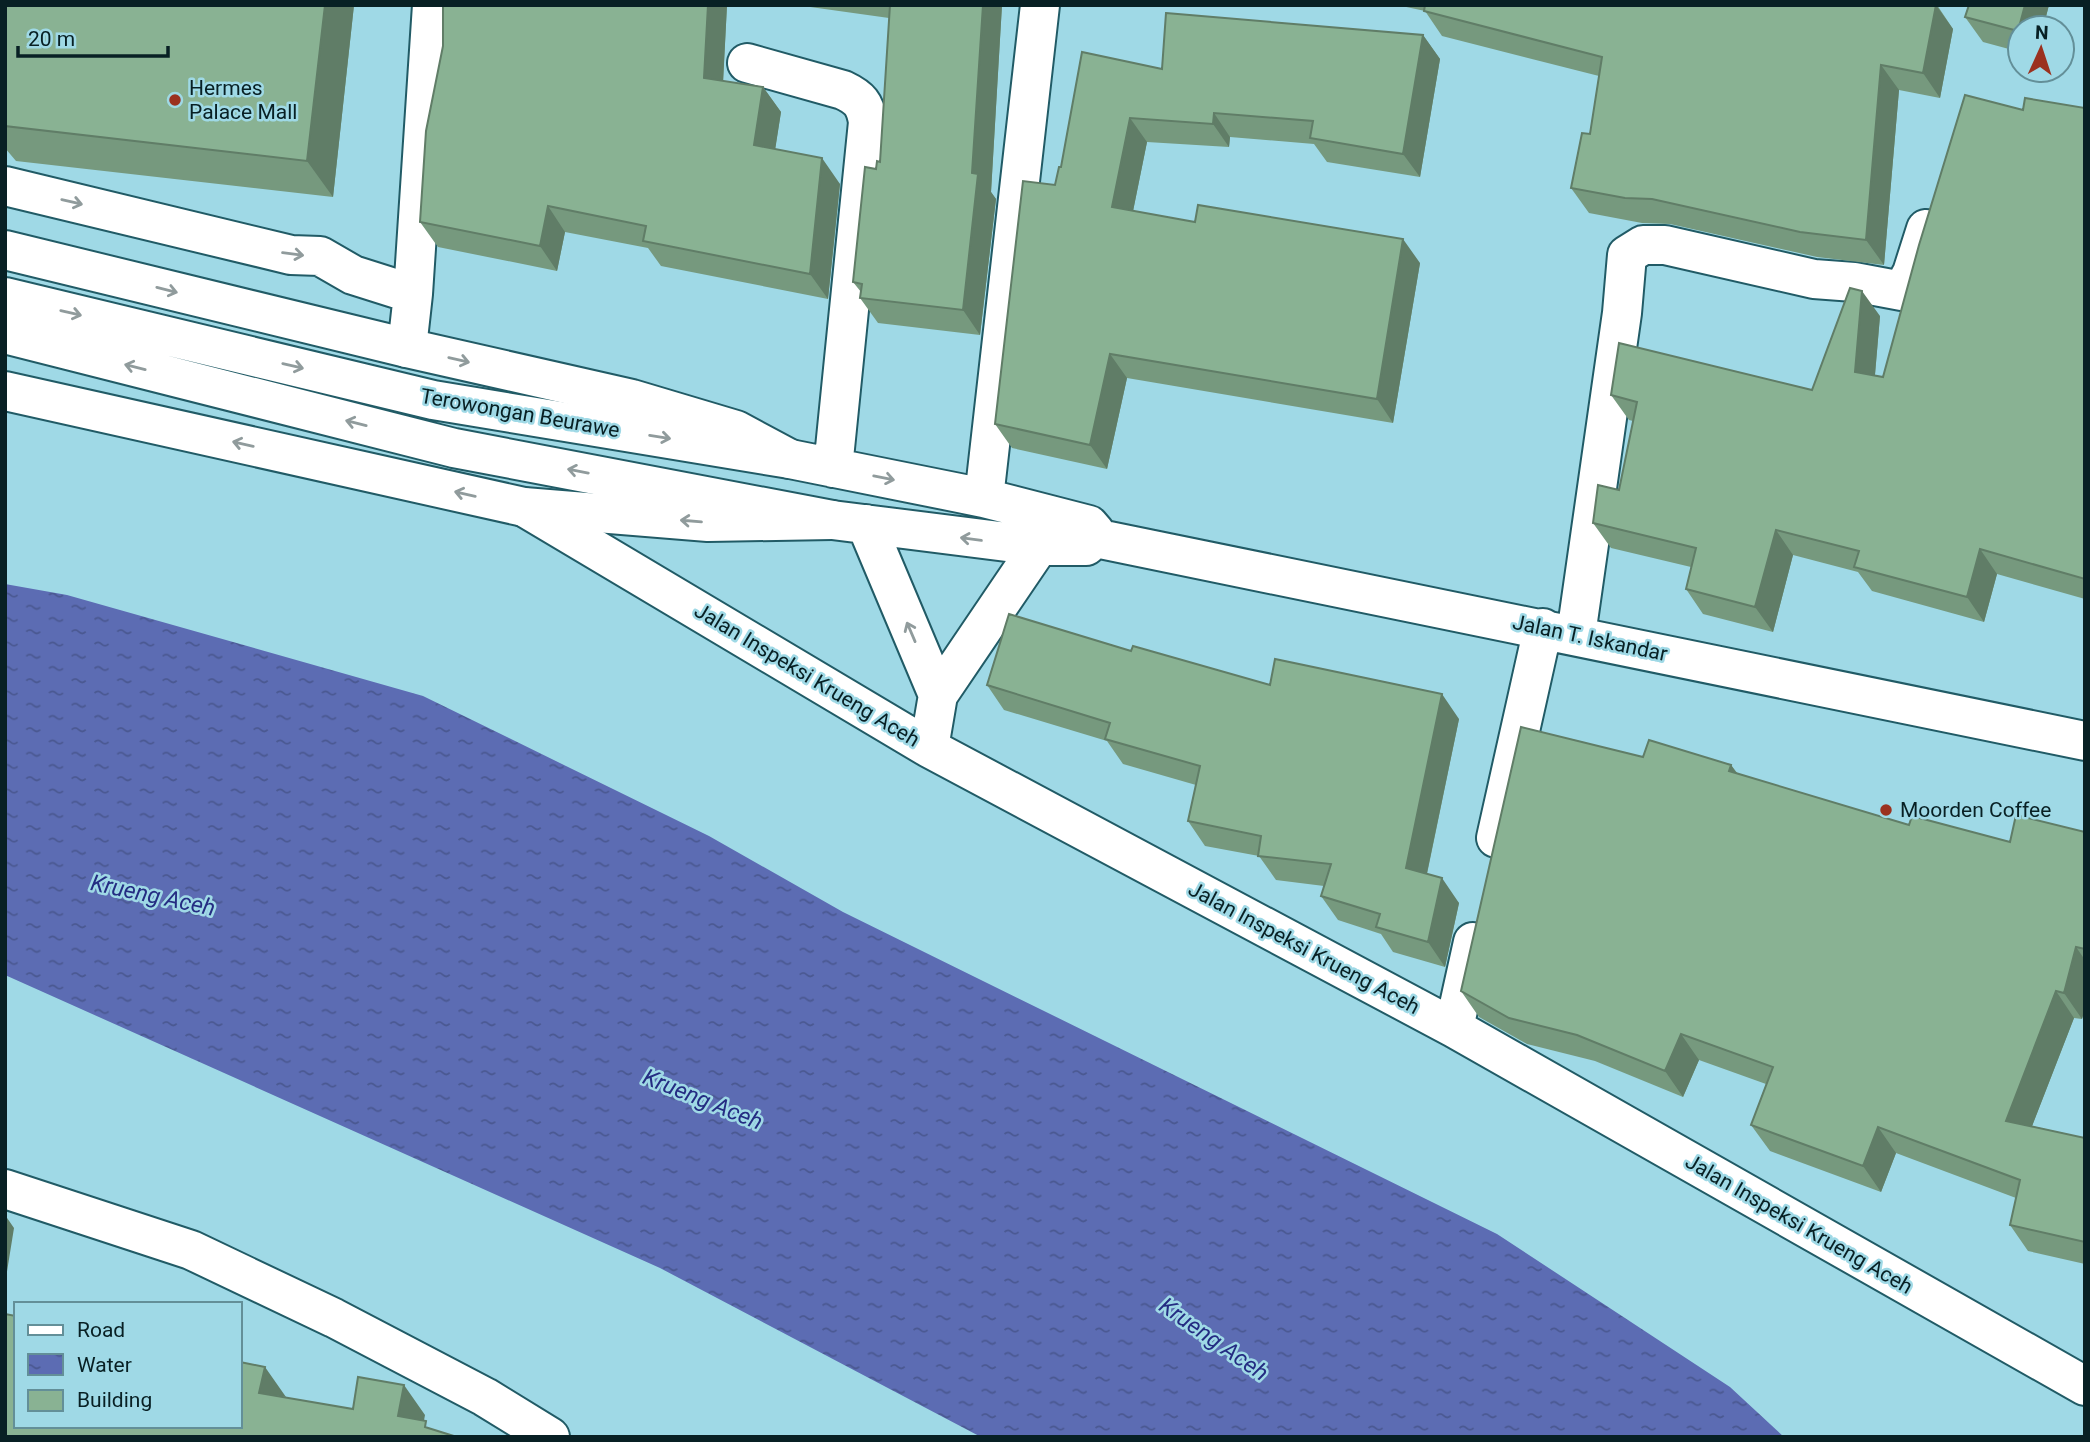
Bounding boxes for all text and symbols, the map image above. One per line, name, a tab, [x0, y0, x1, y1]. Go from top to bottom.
scale bar	[18, 14, 168, 58]
north arrow	[2006, 14, 2076, 84]
text: N	[2035, 21, 2049, 44]
text: 20 m	[28, 27, 75, 51]
place label: Hermes Palace Mall	[189, 76, 297, 124]
marker: Hermes Palace Mall	[167, 92, 183, 108]
one-way arrow	[60, 196, 83, 209]
one-way arrow	[281, 247, 304, 260]
one-way arrow	[155, 283, 178, 297]
one-way arrow	[60, 307, 82, 320]
one-way arrow	[447, 354, 470, 367]
one-way arrow	[124, 360, 147, 373]
one-way arrow	[281, 360, 304, 373]
street label: Terowongan Beurawe	[419, 384, 621, 442]
one-way arrow	[345, 416, 367, 429]
one-way arrow	[648, 431, 671, 444]
one-way arrow	[232, 437, 255, 451]
one-way arrow	[567, 464, 590, 478]
one-way arrow	[872, 472, 895, 486]
one-way arrow	[454, 487, 477, 500]
one-way arrow	[680, 514, 702, 527]
one-way arrow	[960, 532, 983, 545]
street label: Jalan Inspeksi Krueng Aceh	[690, 598, 924, 752]
street label: Jalan T. Iskandar	[1510, 610, 1670, 666]
one-way arrow	[904, 621, 917, 643]
place label: Moorden Coffee	[1900, 798, 2051, 822]
marker: Moorden Coffee	[1878, 802, 1894, 818]
water label: Krueng Aceh	[88, 869, 218, 922]
street label: Jalan Inspeksi Krueng Aceh	[1184, 877, 1424, 1019]
water label: Krueng Aceh	[639, 1063, 767, 1136]
street label: Jalan Inspeksi Krueng Aceh	[1681, 1149, 1917, 1299]
water label: Krueng Aceh	[1154, 1292, 1273, 1387]
legend	[14, 1302, 242, 1428]
text: Road	[77, 1318, 125, 1342]
text: Water	[77, 1353, 132, 1377]
text: Building	[77, 1388, 152, 1412]

